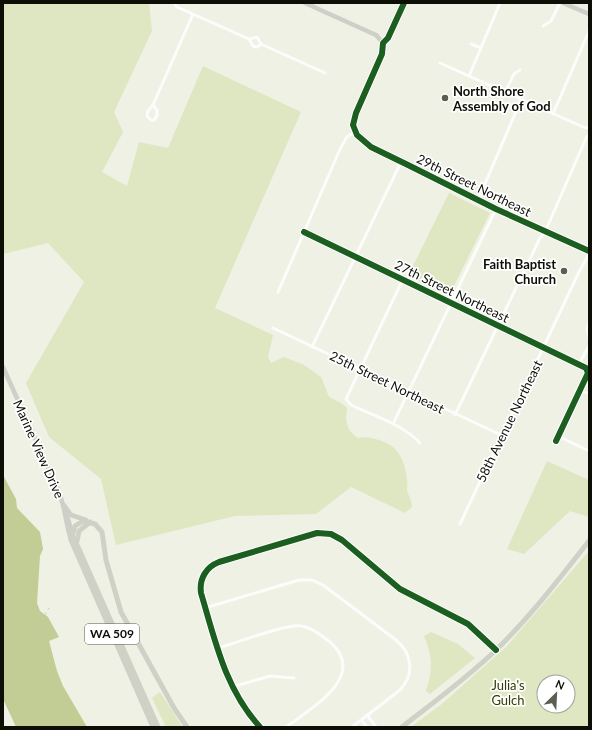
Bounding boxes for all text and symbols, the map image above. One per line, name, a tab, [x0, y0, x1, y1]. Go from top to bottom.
place label: North Shore Assembly of God	[452, 83, 551, 114]
marker: North Shore Assembly of God	[440, 93, 450, 103]
street label: 29th Street Northeast	[414, 150, 534, 220]
street label: 27th Street Northeast	[392, 256, 512, 326]
place label: Faith Baptist Church	[483, 256, 556, 287]
marker: Faith Baptist Church	[559, 266, 569, 276]
street label: 25th Street Northeast	[327, 347, 447, 417]
street label: 58th Avenue Northeast	[473, 357, 546, 485]
street label: Marine View Drive	[10, 397, 68, 501]
road number: WA 509	[85, 624, 139, 644]
north arrow	[536, 674, 576, 714]
park label: Julia's Gulch	[491, 677, 525, 708]
text: N	[554, 677, 567, 692]

